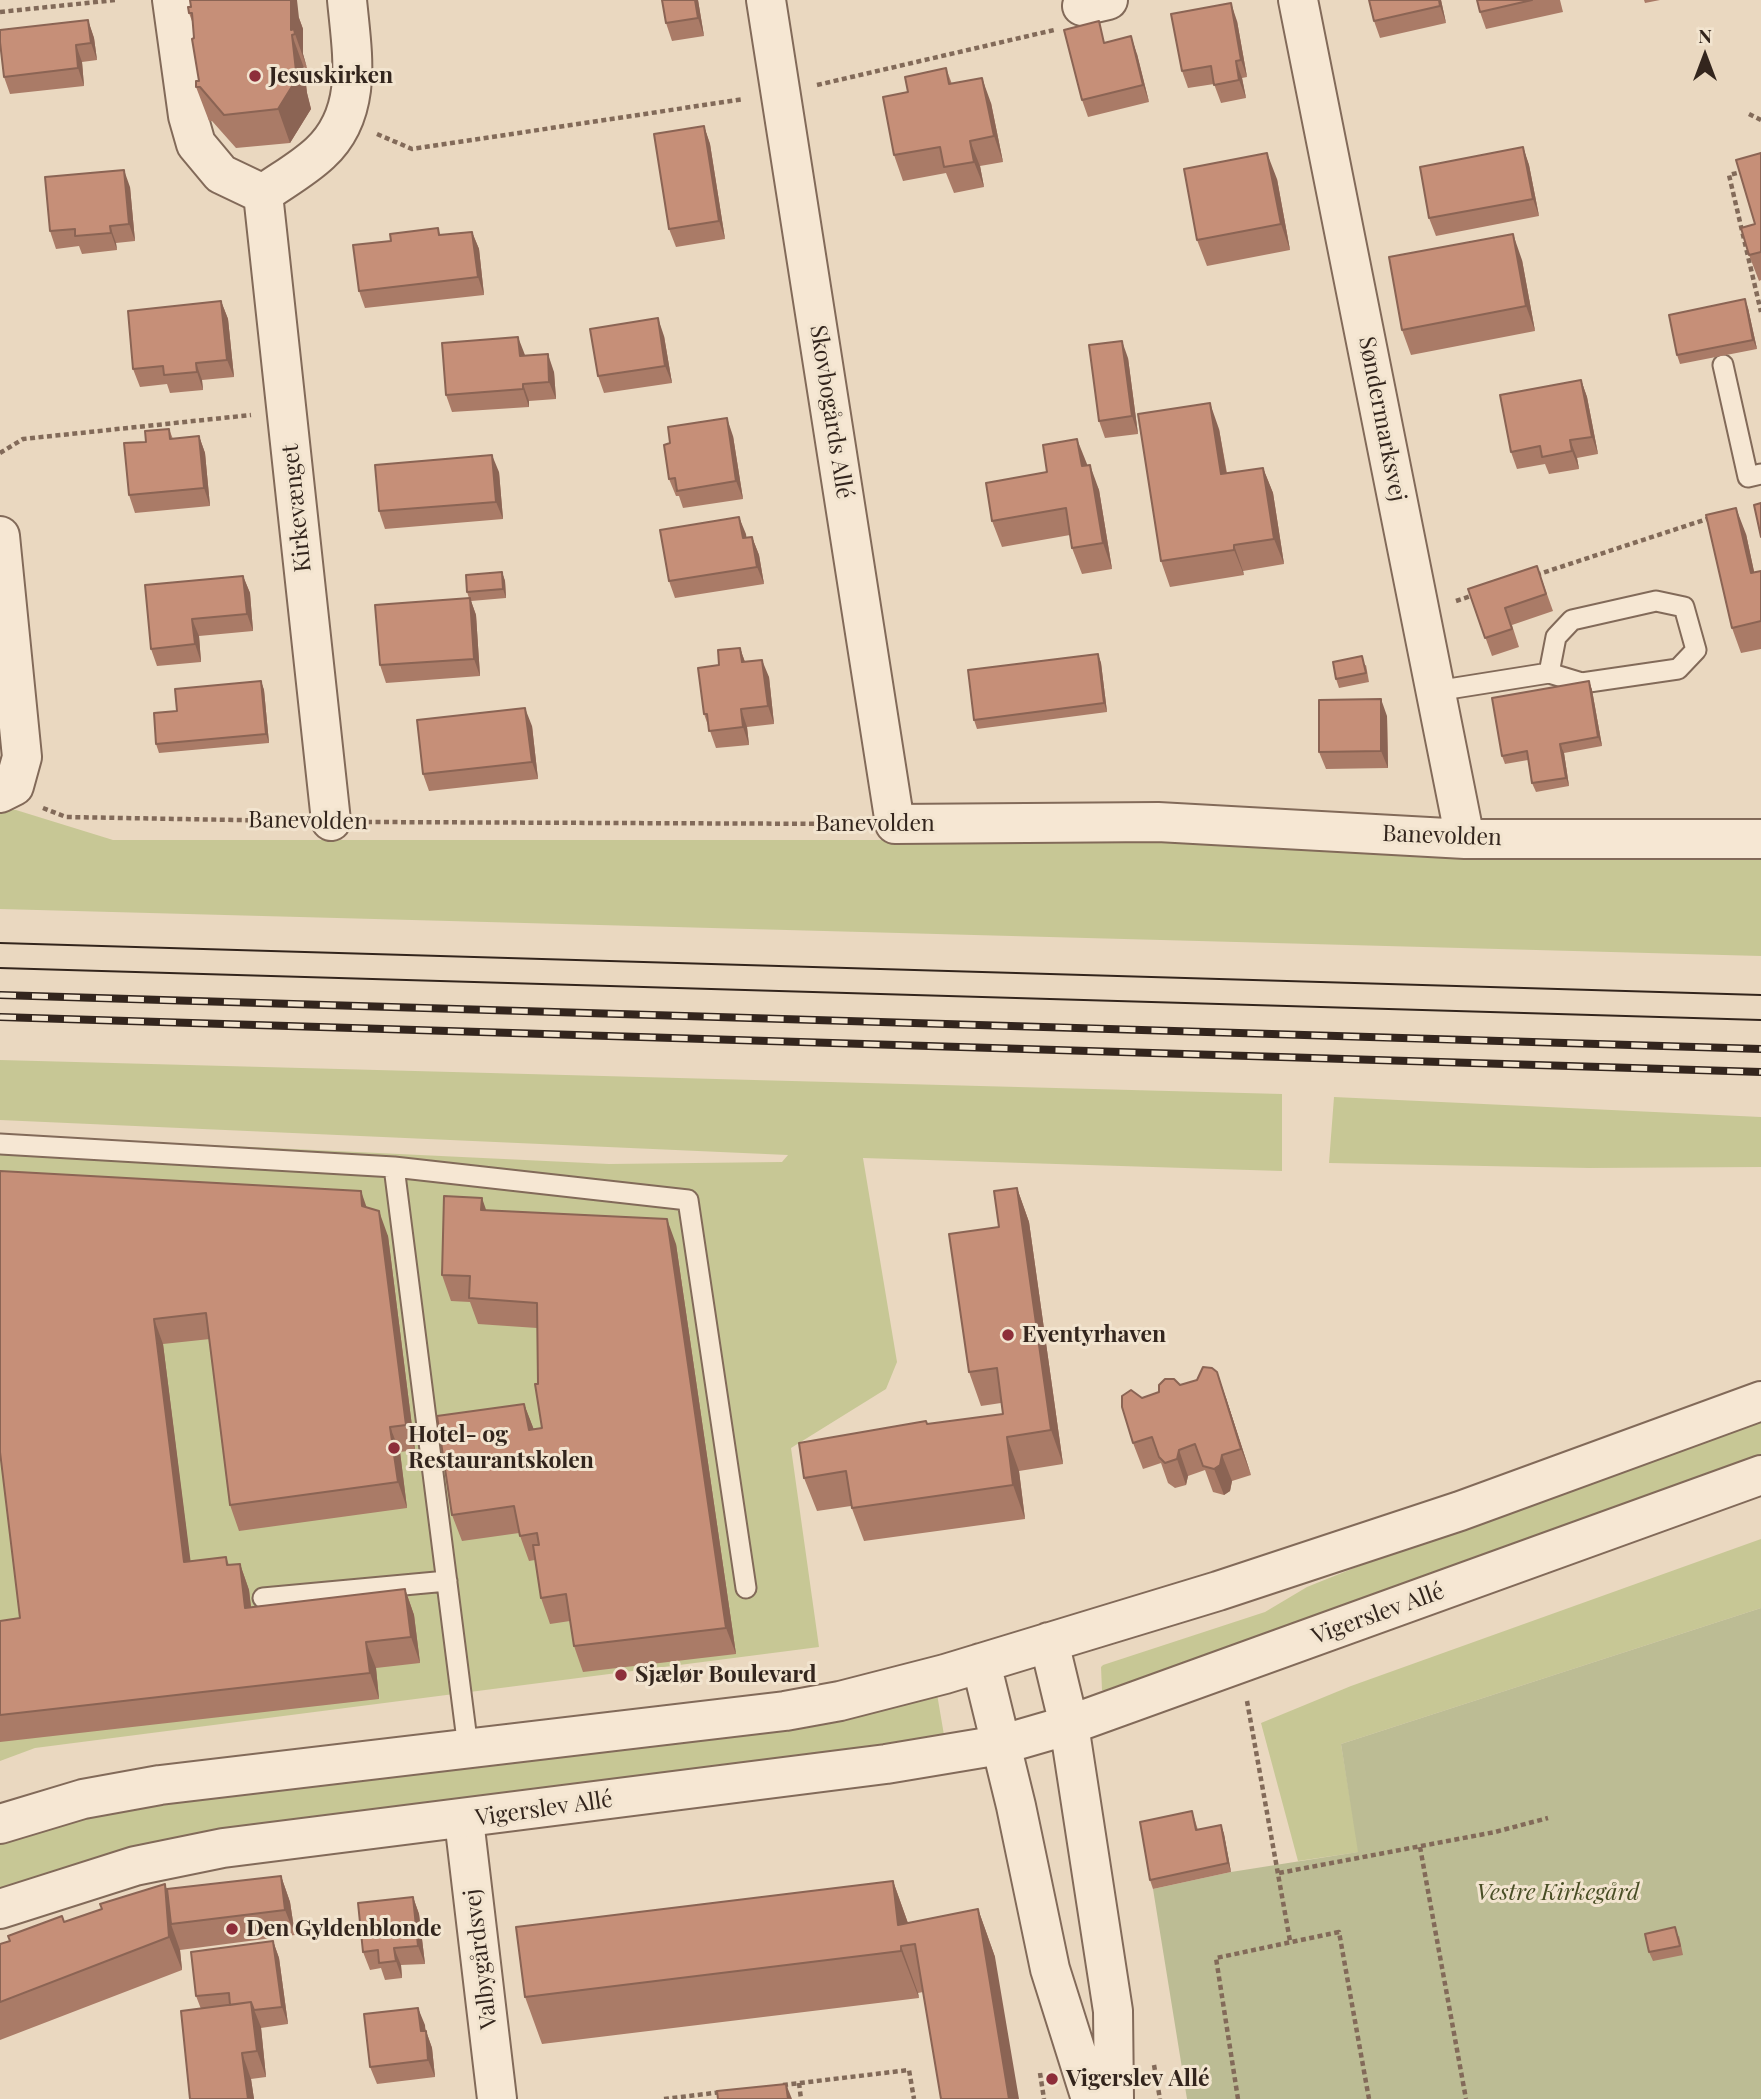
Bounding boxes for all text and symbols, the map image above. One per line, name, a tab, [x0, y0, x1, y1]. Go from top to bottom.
north arrow	[1670, 21, 1740, 91]
text: N	[1698, 22, 1712, 48]
place label: Jesuskirken	[269, 62, 393, 90]
marker: Jesuskirken	[247, 68, 263, 84]
street label: Skovbogårds Allé	[804, 323, 858, 501]
street label: Søndermarksvej	[1352, 334, 1412, 504]
street label: Kirkevænget	[277, 443, 317, 573]
street label: Banevolden	[248, 806, 368, 836]
street label: Banevolden	[815, 810, 935, 838]
street label: Banevolden	[1382, 820, 1502, 852]
place label: Eventyrhaven	[1022, 1321, 1166, 1349]
marker: Eventyrhaven	[1000, 1327, 1016, 1343]
place label: Hotel- og Restaurantskolen	[408, 1421, 594, 1475]
marker: Hotel- og Restaurantskolen	[386, 1440, 402, 1456]
street label: Vigerslev Allé	[1308, 1577, 1448, 1651]
place label: Sjælør Boulevard	[635, 1661, 817, 1689]
marker: Sjælør Boulevard	[613, 1667, 629, 1683]
street label: Vigerslev Allé	[473, 1786, 615, 1832]
park label: Vestre Kirkegård	[1477, 1879, 1639, 1907]
street label: Valbygårdsvej	[459, 1887, 503, 2031]
place label: Den Gyldenblonde	[246, 1915, 442, 1943]
marker: Den Gyldenblonde	[224, 1921, 240, 1937]
place label: Vigerslev Allé	[1066, 2065, 1210, 2093]
marker: Vigerslev Allé	[1044, 2071, 1060, 2087]

